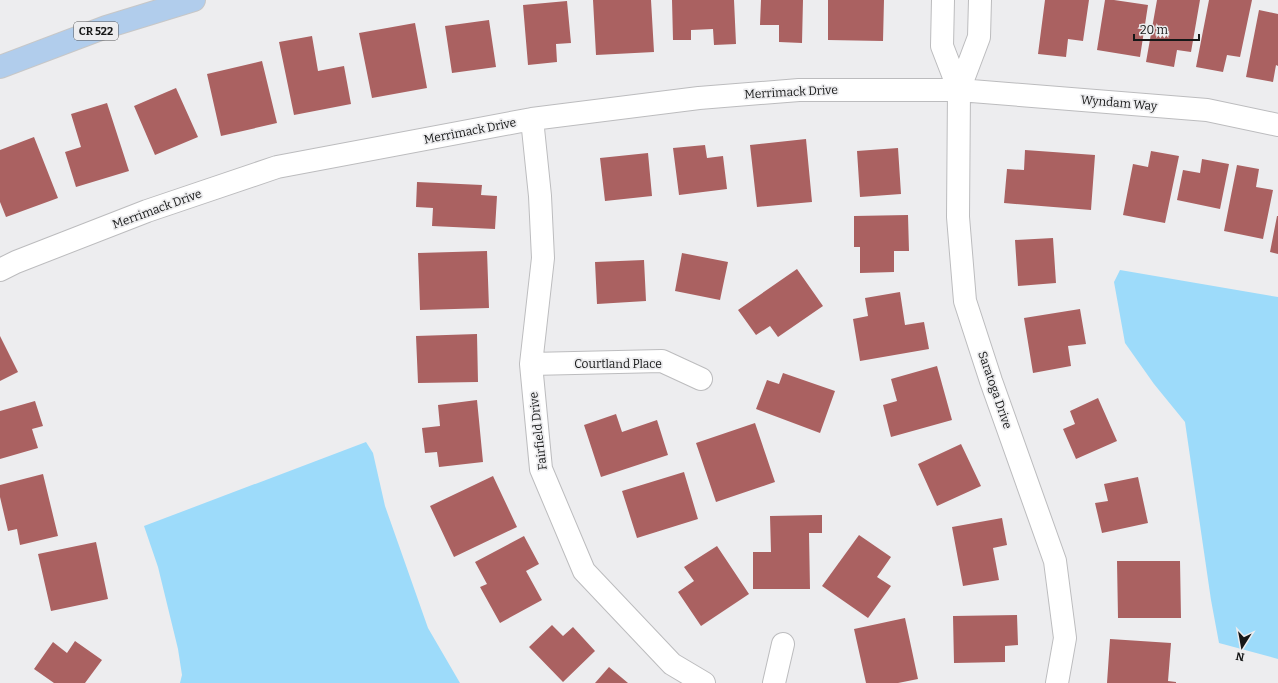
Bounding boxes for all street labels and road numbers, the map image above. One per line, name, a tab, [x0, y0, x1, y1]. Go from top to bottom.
road number: CR 522	[74, 22, 118, 40]
street label: Merrimack Drive	[744, 83, 838, 101]
street label: Wyndam Way	[1080, 93, 1158, 113]
street label: Merrimack Drive	[423, 115, 517, 147]
street label: Merrimack Drive	[111, 186, 203, 232]
street label: Saratoga Drive	[975, 349, 1015, 431]
street label: Courtland Place	[574, 357, 662, 371]
street label: Fairfield Drive	[526, 391, 550, 471]

